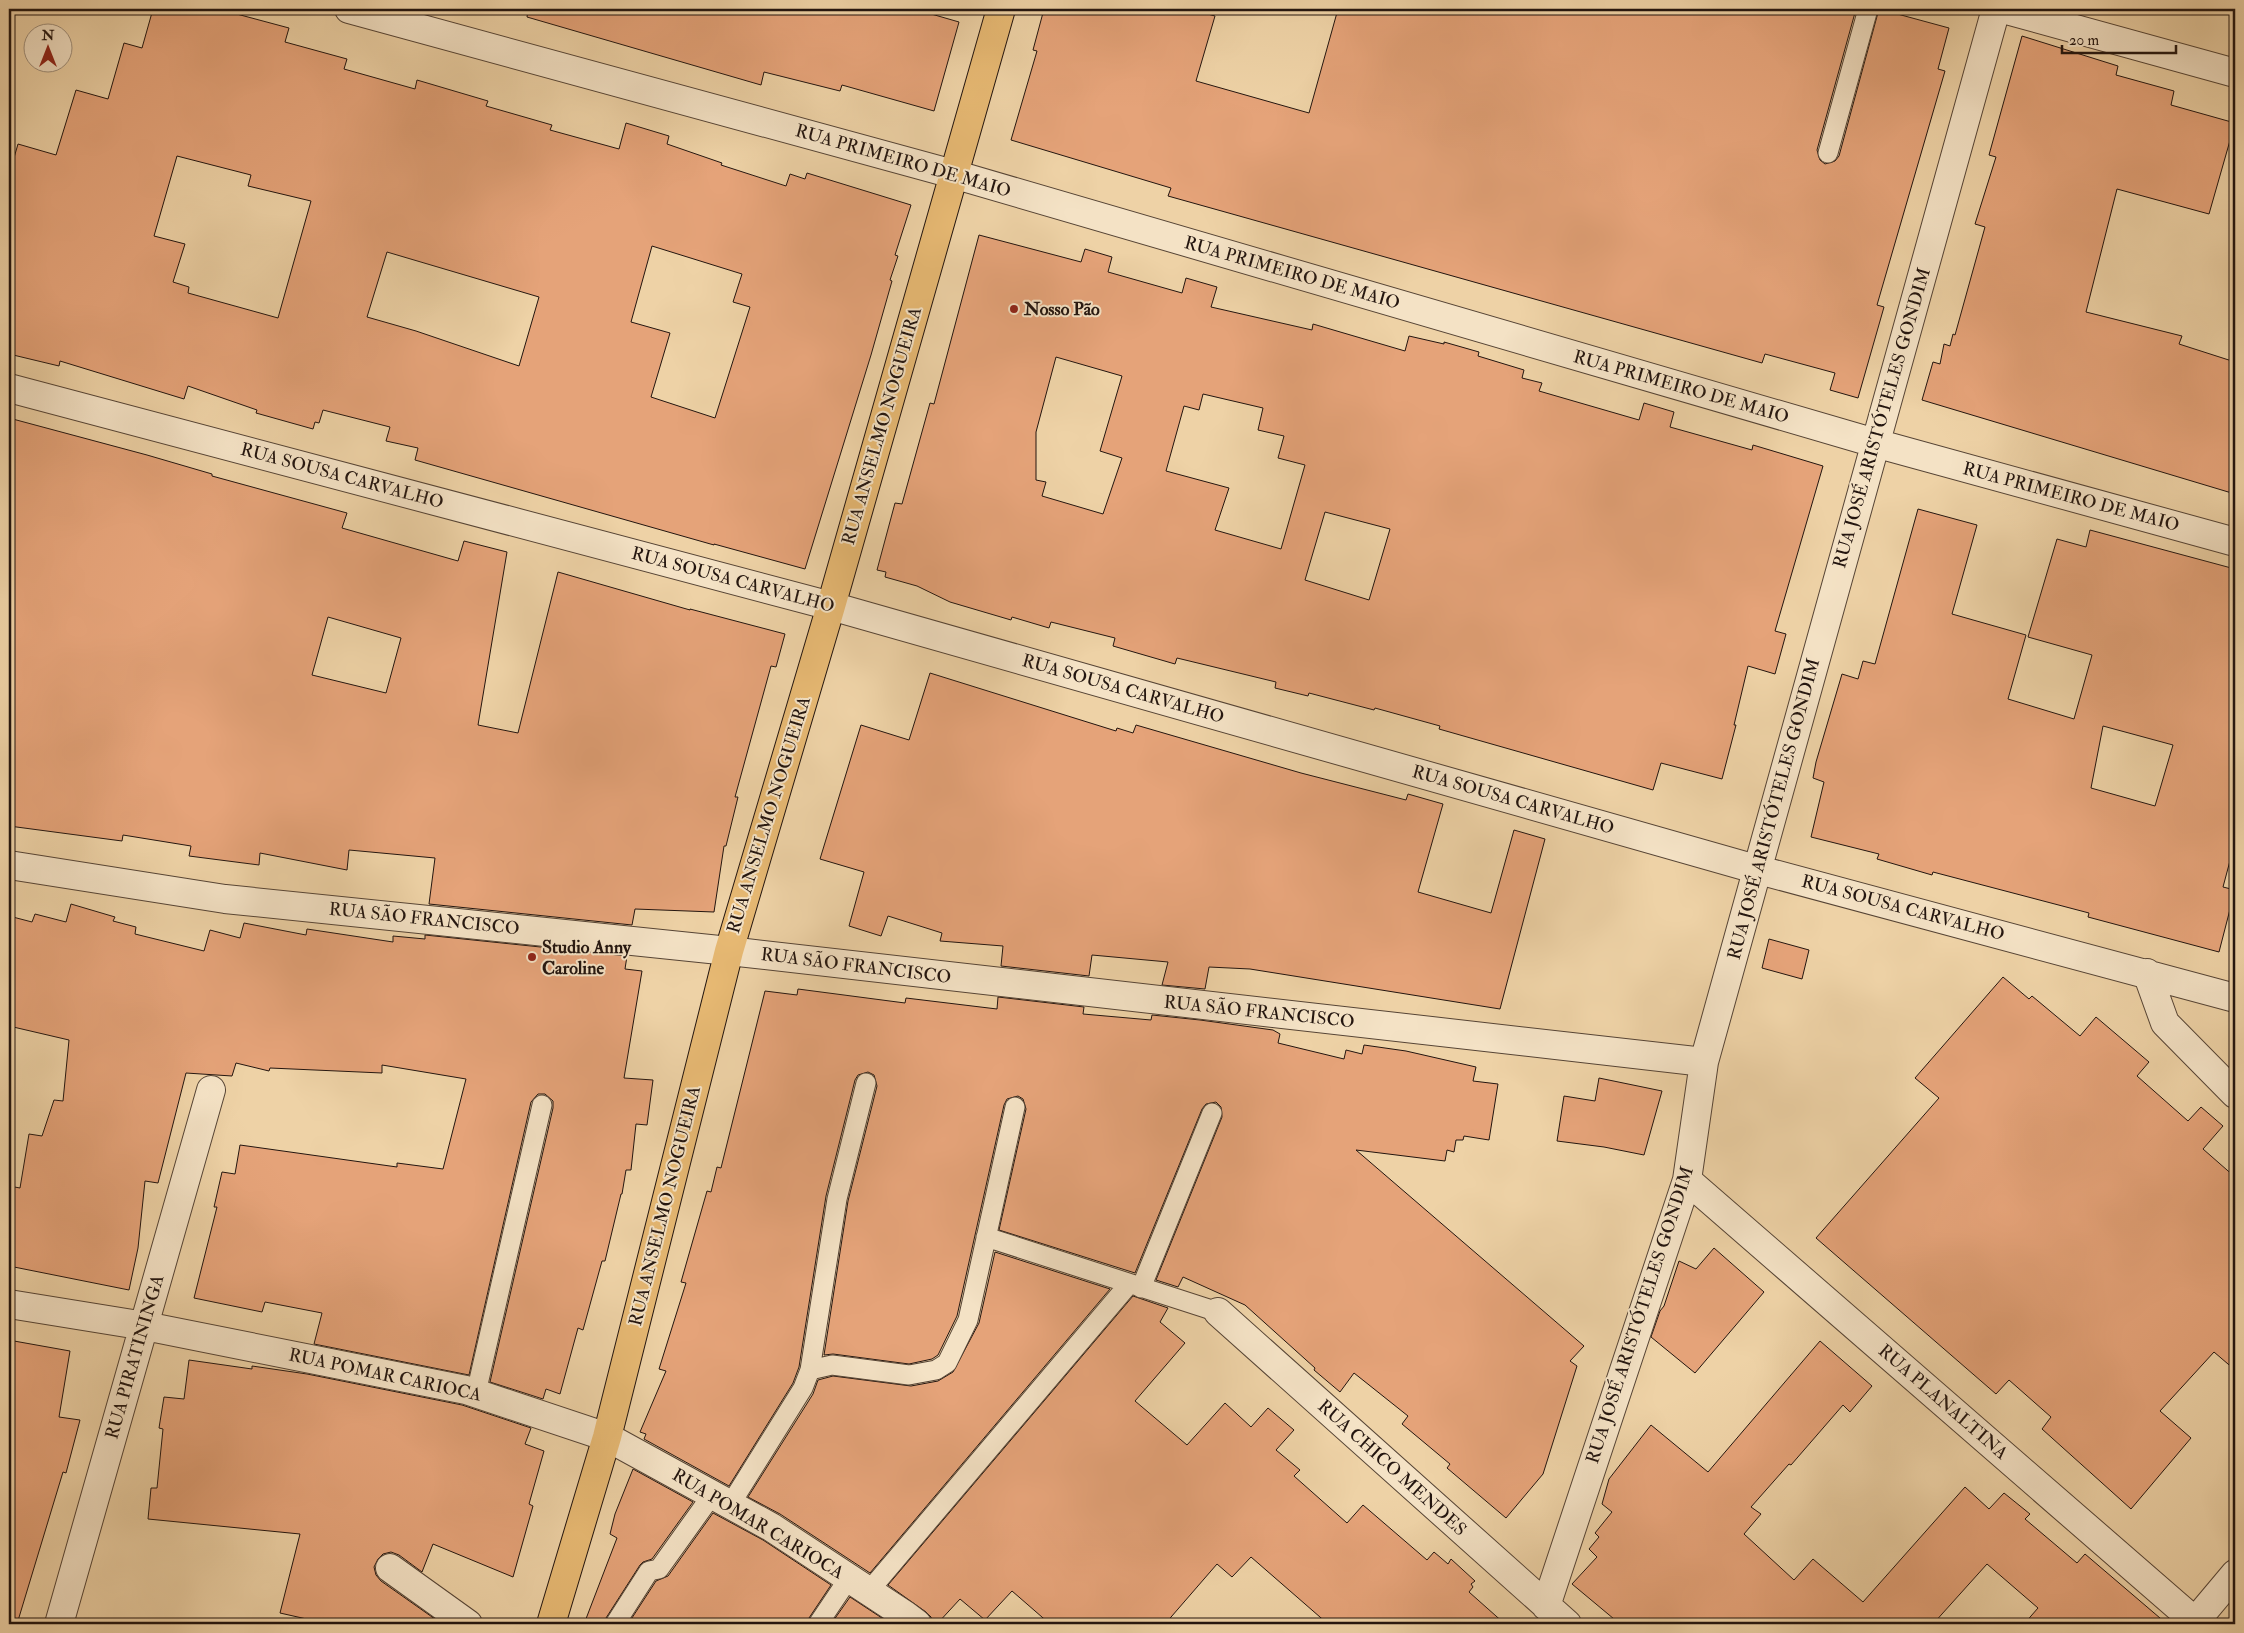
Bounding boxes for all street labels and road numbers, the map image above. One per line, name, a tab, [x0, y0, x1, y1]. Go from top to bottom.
street label: RUA PRIMEIRO DE MAIO	[792, 119, 1014, 203]
street label: RUA PRIMEIRO DE MAIO	[1181, 231, 1403, 315]
street label: RUA JOSÉ ARISTÓTELES GONDIM	[1828, 265, 1936, 571]
street label: RUA ANSELMO NOGUEIRA	[837, 304, 927, 548]
street label: RUA PRIMEIRO DE MAIO	[1570, 345, 1792, 429]
street label: RUA SOUSA CARVALHO	[238, 438, 446, 514]
street label: RUA PRIMEIRO DE MAIO	[1960, 457, 2182, 537]
street label: RUA SOUSA CARVALHO	[629, 542, 837, 618]
street label: RUA SOUSA CARVALHO	[1019, 649, 1227, 729]
street label: RUA JOSÉ ARISTÓTELES GONDIM	[1723, 656, 1825, 962]
street label: RUA ANSELMO NOGUEIRA	[722, 693, 816, 936]
street label: RUA SOUSA CARVALHO	[1409, 760, 1617, 840]
street label: RUA SOUSA CARVALHO	[1799, 870, 2007, 946]
street label: RUA SÃO FRANCISCO	[328, 898, 520, 940]
street label: RUA SÃO FRANCISCO	[760, 943, 952, 989]
street label: RUA SÃO FRANCISCO	[1163, 991, 1355, 1033]
street label: RUA ANSELMO NOGUEIRA	[624, 1083, 706, 1328]
street label: RUA JOSÉ ARISTÓTELES GONDIM	[1581, 1163, 1699, 1467]
street label: RUA PIRATININGA	[100, 1271, 170, 1442]
street label: RUA PLANALTINA	[1873, 1339, 2013, 1465]
street label: RUA POMAR CARIOCA	[286, 1343, 484, 1407]
street label: RUA CHICO MENDES	[1313, 1395, 1471, 1541]
street label: RUA POMAR CARIOCA	[668, 1464, 849, 1585]

